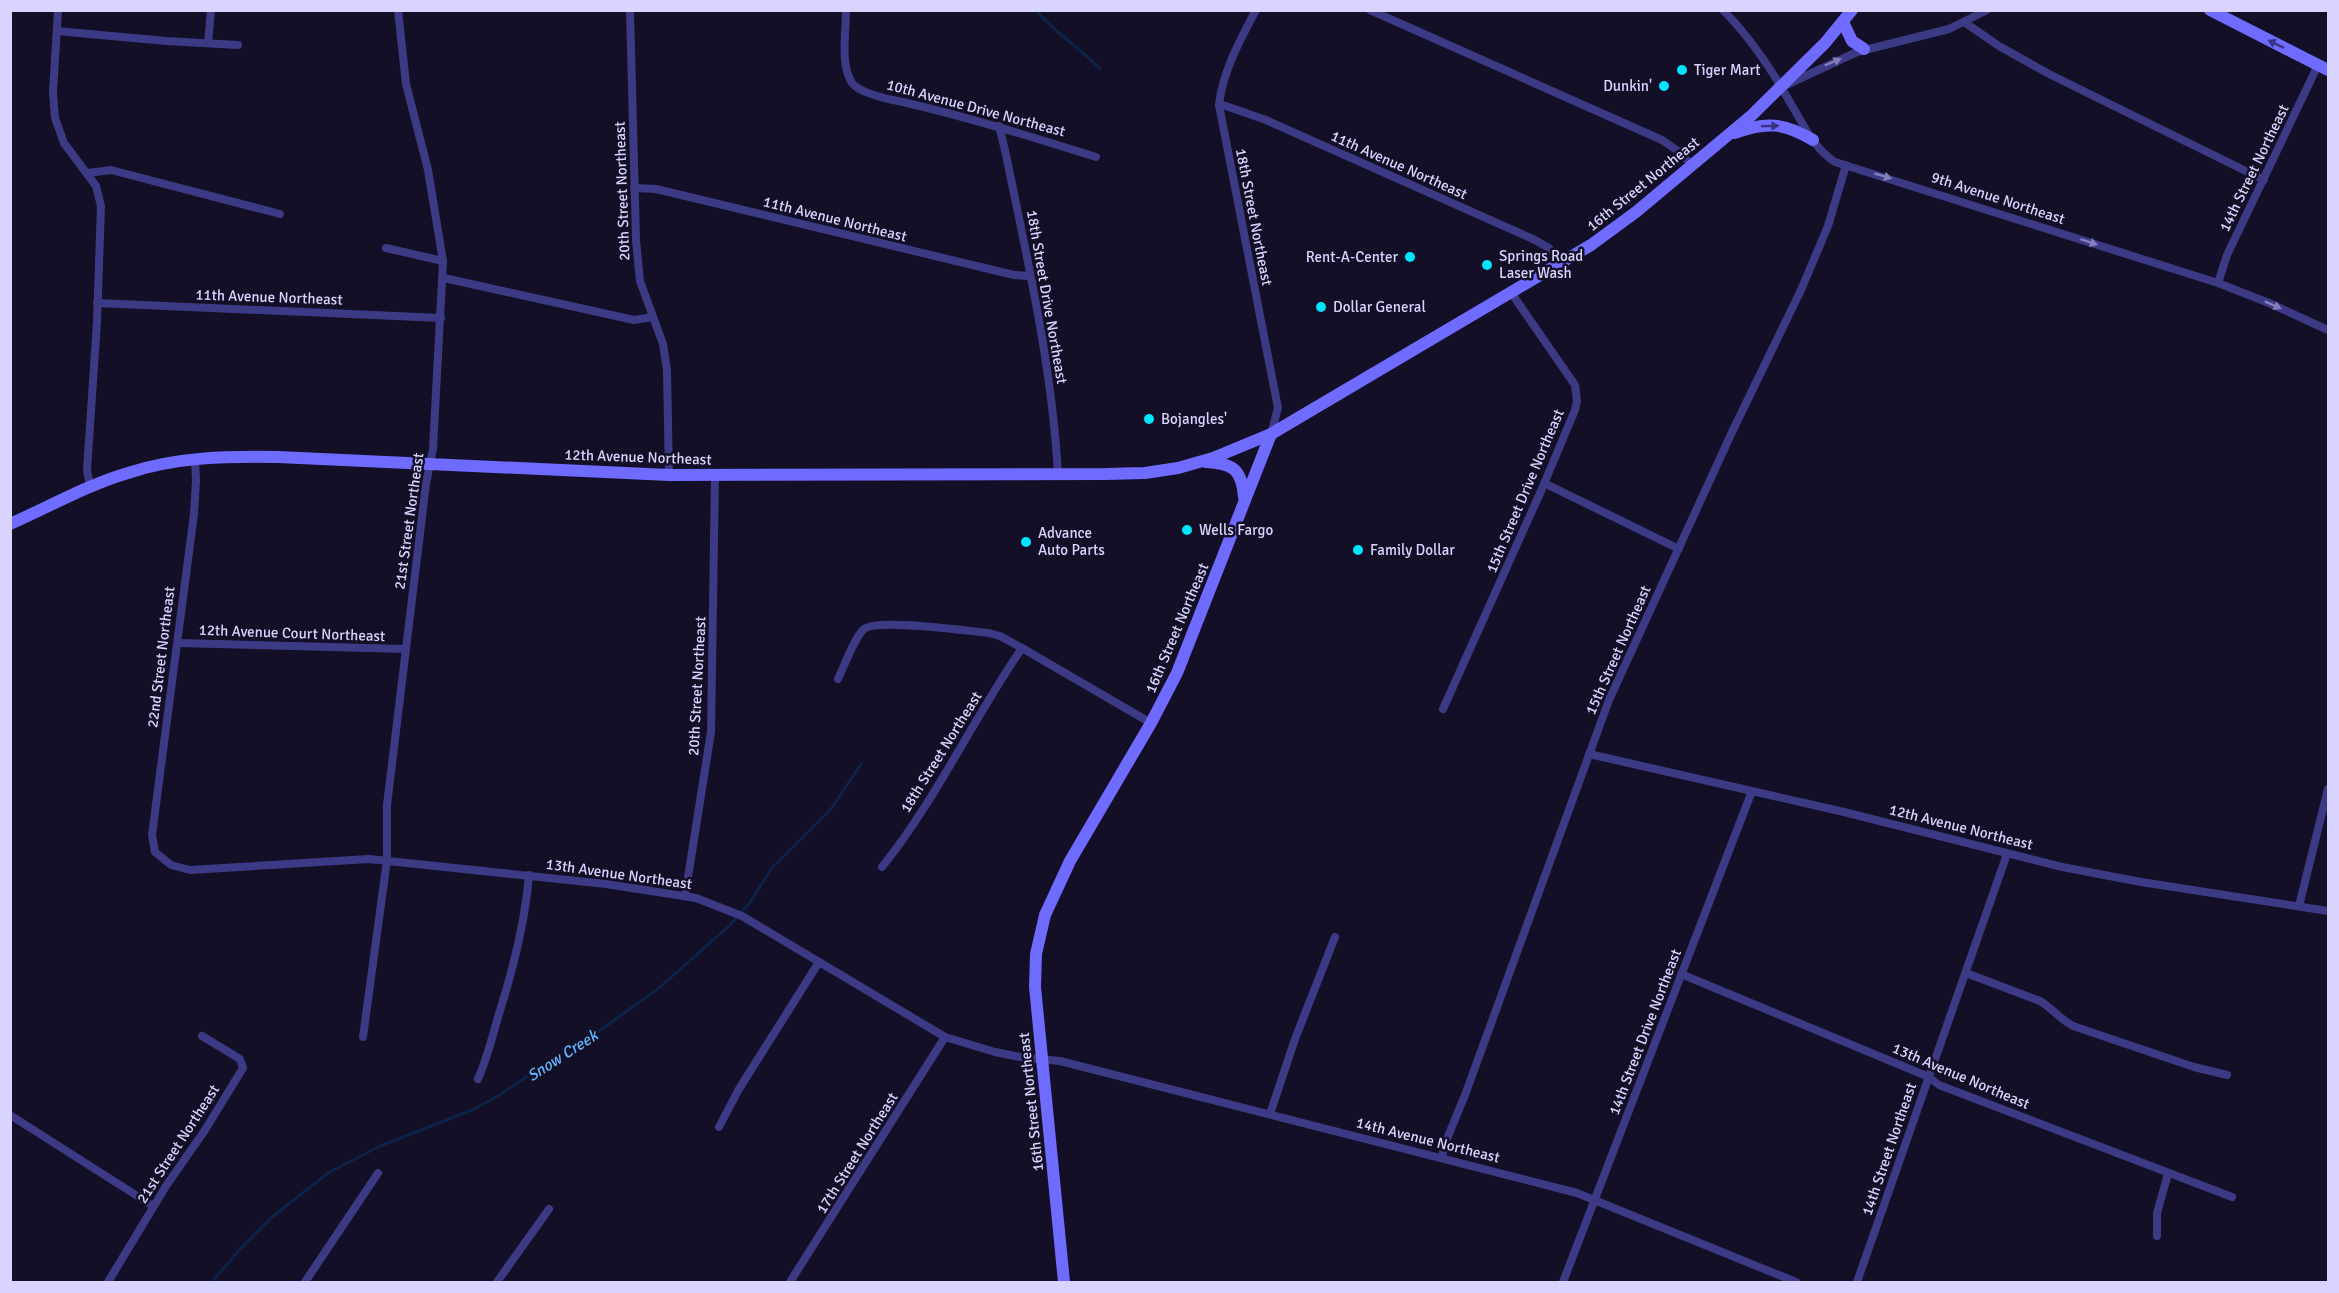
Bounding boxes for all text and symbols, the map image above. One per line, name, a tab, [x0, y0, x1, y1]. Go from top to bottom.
one-way arrow	[2267, 39, 2284, 49]
one-way arrow	[1824, 57, 1842, 66]
place label: Tiger Mart	[1694, 61, 1761, 79]
marker: Tiger Mart	[1675, 63, 1689, 77]
street label: 10th Avenue Drive Northeast	[885, 75, 1067, 141]
place label: Dunkin'	[1603, 77, 1652, 95]
marker: Dunkin'	[1657, 79, 1671, 93]
street label: 14th Street Northeast	[2215, 101, 2293, 235]
street label: 20th Street Northeast	[611, 121, 633, 261]
one-way arrow	[1760, 121, 1779, 130]
street label: 11th Avenue Northeast	[1328, 127, 1470, 203]
street label: 16th Street Northeast	[1583, 133, 1703, 235]
street label: 18th Street Northeast	[1232, 147, 1276, 287]
street label: 9th Avenue Northeast	[1929, 168, 2067, 228]
one-way arrow	[1874, 172, 1892, 181]
street label: 11th Avenue Northeast	[761, 192, 909, 246]
street label: 18th Street Drive Northeast	[1023, 209, 1071, 385]
one-way arrow	[2080, 238, 2098, 247]
place label: Springs Road Laser Wash	[1499, 247, 1583, 282]
place label: Rent-A-Center	[1306, 248, 1398, 266]
marker: Rent-A-Center	[1403, 250, 1417, 264]
marker: Springs Road Laser Wash	[1480, 258, 1494, 272]
street label: 11th Avenue Northeast	[195, 285, 343, 309]
place label: Dollar General	[1333, 298, 1426, 316]
marker: Dollar General	[1314, 300, 1328, 314]
one-way arrow	[2264, 301, 2282, 310]
street label: 15th Street Drive Northeast	[1482, 406, 1568, 576]
place label: Bojangles'	[1161, 410, 1227, 428]
marker: Bojangles'	[1142, 412, 1156, 426]
street label: 12th Avenue Northeast	[564, 445, 712, 469]
street label: 21st Street Northeast	[390, 451, 428, 591]
place label: Wells Fargo	[1199, 521, 1273, 539]
marker: Wells Fargo	[1180, 523, 1194, 537]
place label: Advance Auto Parts	[1038, 524, 1105, 559]
marker: Advance Auto Parts	[1019, 535, 1033, 549]
place label: Family Dollar	[1370, 541, 1455, 559]
marker: Family Dollar	[1351, 543, 1365, 557]
street label: 16th Street Northeast	[1141, 560, 1213, 696]
street label: 15th Street Northeast	[1581, 583, 1655, 717]
street label: 22nd Street Northeast	[143, 585, 179, 729]
street label: 20th Street Northeast	[684, 616, 710, 756]
street label: 12th Avenue Court Northeast	[198, 621, 386, 645]
street label: 18th Street Northeast	[896, 688, 986, 816]
street label: 12th Avenue Northeast	[1887, 800, 2035, 854]
street label: 13th Avenue Northeast	[545, 855, 693, 893]
street label: 14th Street Drive Northeast	[1605, 946, 1685, 1118]
water label: Snow Creek	[523, 1025, 603, 1086]
street label: 16th Street Northeast	[1015, 1032, 1047, 1172]
street label: 13th Avenue Northeast	[1890, 1039, 2032, 1113]
street label: 14th Street Northeast	[1858, 1080, 1920, 1218]
street label: 21st Street Northeast	[133, 1081, 223, 1207]
street label: 17th Street Northeast	[812, 1089, 902, 1217]
street label: 14th Avenue Northeast	[1354, 1113, 1502, 1167]

